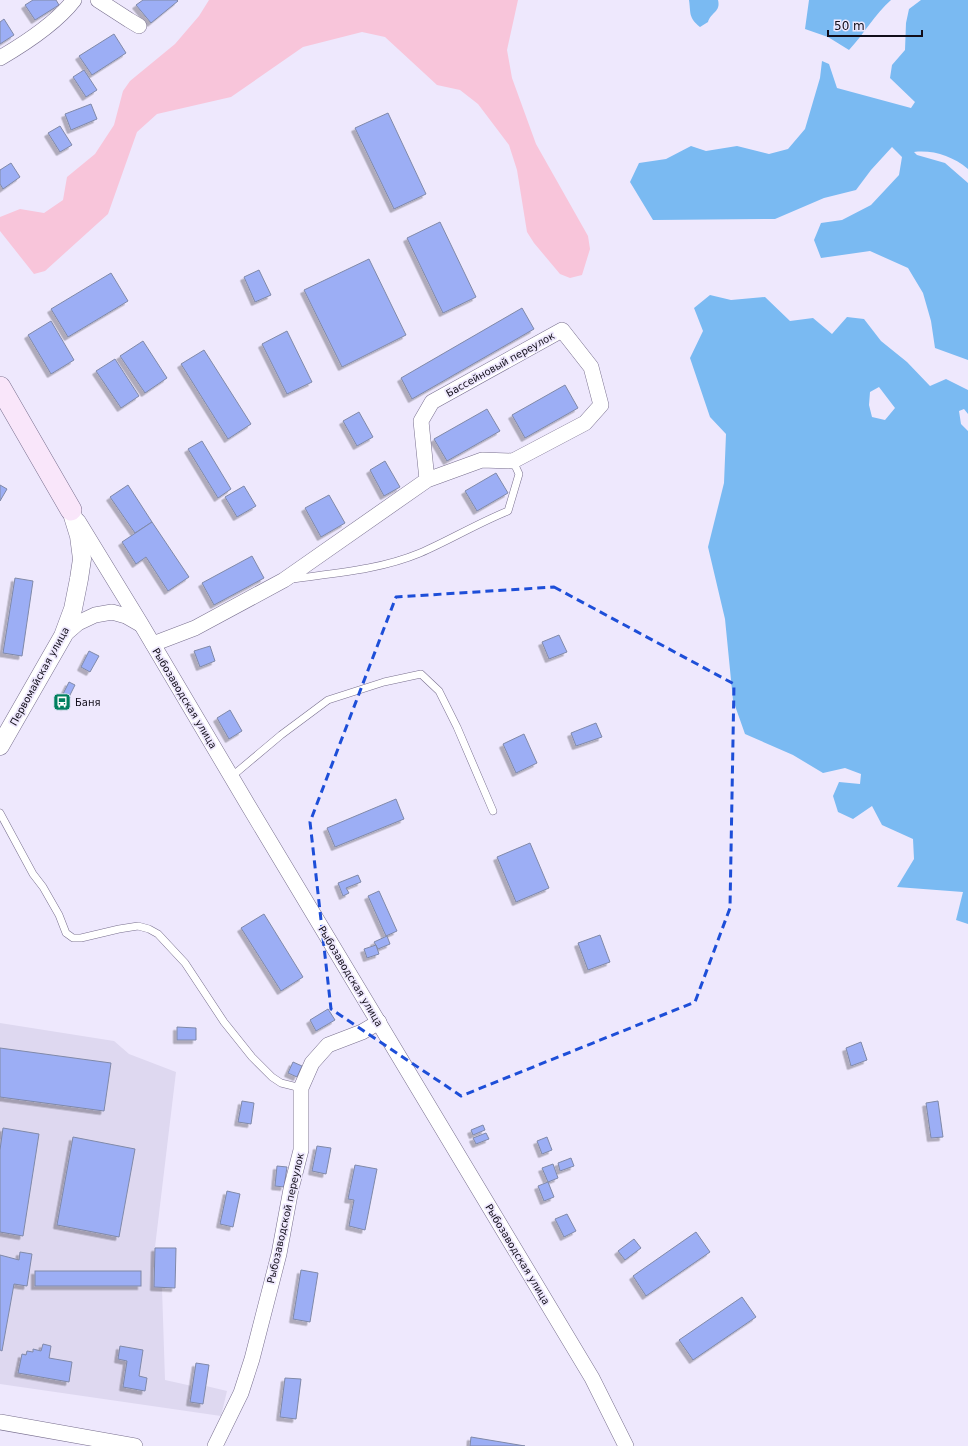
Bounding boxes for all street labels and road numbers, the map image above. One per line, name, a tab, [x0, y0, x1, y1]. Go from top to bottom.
street label: Бассейновый переулок	[444, 330, 556, 399]
street label: Первомайская улица	[8, 625, 71, 727]
street label: Рыбозаводская улица	[150, 646, 219, 750]
street label: Рыбозаводская улица	[316, 924, 385, 1028]
street label: Рыбозаводской переулок	[265, 1152, 306, 1284]
street label: Рыбозаводская улица	[483, 1202, 552, 1306]

